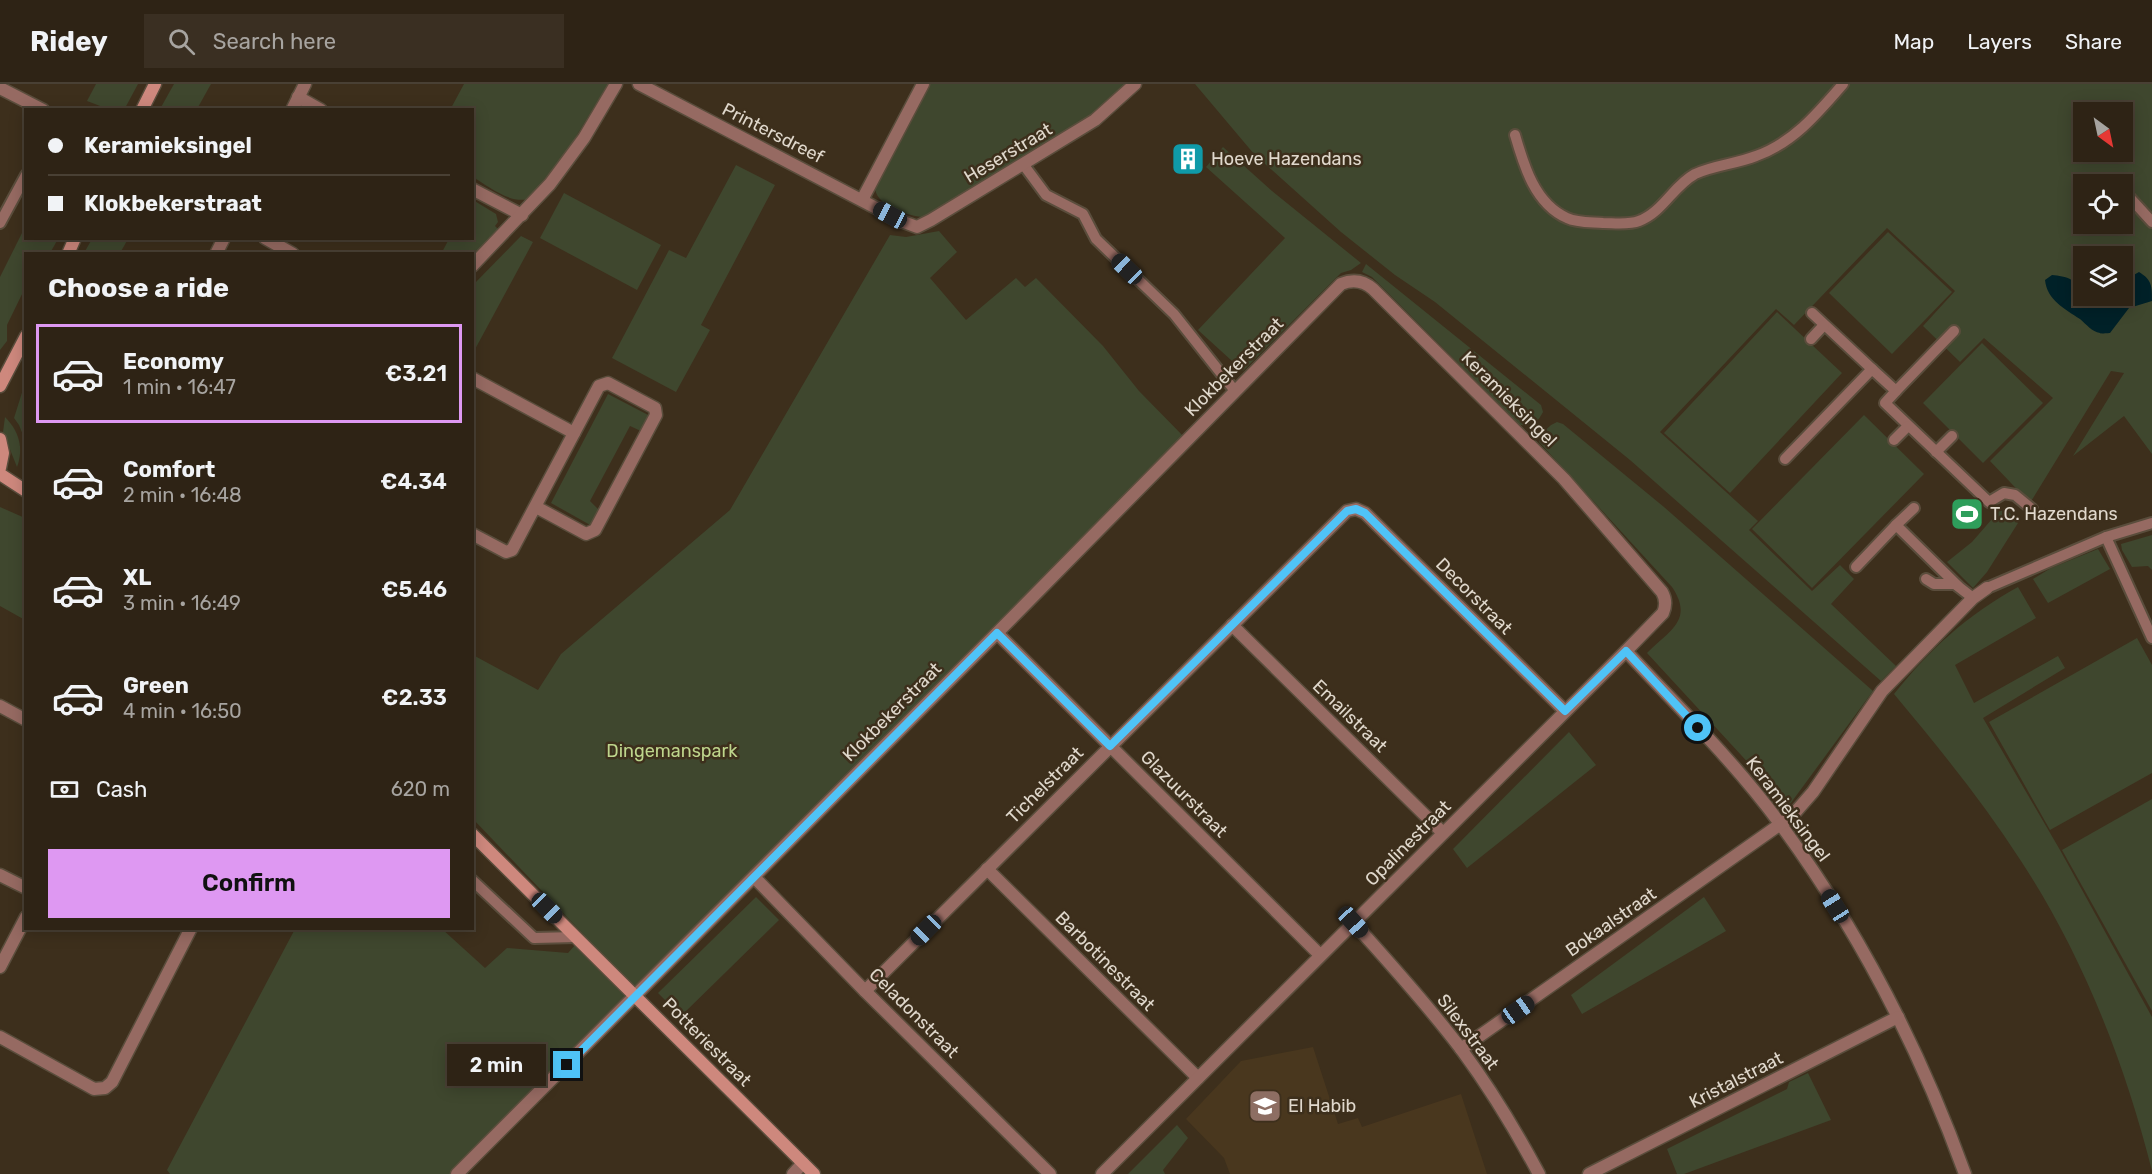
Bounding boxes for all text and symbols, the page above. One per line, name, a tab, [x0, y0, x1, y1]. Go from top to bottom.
search box	[144, 14, 564, 68]
text: Ridey	[30, 25, 108, 58]
icon: search	[165, 25, 198, 58]
text: Search here	[213, 28, 336, 55]
text: Map	[1893, 29, 1934, 54]
text: Layers	[1967, 29, 2032, 54]
text: Share	[2065, 29, 2122, 54]
street label: Printersdreef	[719, 98, 828, 168]
north arrow	[2073, 102, 2133, 162]
map controls	[2073, 102, 2133, 306]
street label: Heserstraat	[960, 118, 1056, 188]
text: Keramieksingel	[84, 132, 252, 159]
building icon: Hoeve Hazendans	[1170, 141, 1206, 177]
place label: Hoeve Hazendans	[1211, 148, 1362, 170]
button: locate	[2073, 174, 2133, 234]
text: Klokbekerstraat	[84, 190, 262, 217]
car	[870, 199, 910, 231]
button: layers	[2073, 246, 2133, 306]
car	[1108, 250, 1146, 288]
text: Choose a ride	[48, 272, 229, 304]
street label: Klokbekerstraat	[1180, 313, 1288, 421]
icon: car	[51, 347, 105, 401]
street label: Keramieksingel	[1457, 347, 1561, 451]
text: Economy	[123, 348, 224, 375]
text: €3.21	[385, 360, 447, 387]
text: 1 min · 16:47	[123, 375, 236, 399]
icon: car	[51, 455, 105, 509]
text: Comfort	[123, 456, 215, 483]
text: €4.34	[381, 468, 447, 495]
text: 2 min · 16:48	[123, 483, 242, 507]
sports icon: T.C. Hazendans	[1949, 496, 1985, 532]
place label: T.C. Hazendans	[1990, 503, 2118, 525]
street label: Decorstraat	[1431, 553, 1517, 639]
icon: car	[51, 563, 105, 617]
text: XL	[123, 564, 151, 591]
text: €5.46	[382, 576, 447, 603]
text: 3 min · 16:49	[123, 591, 241, 615]
street label: Klokbekerstraat	[838, 658, 946, 766]
icon: car	[51, 671, 105, 725]
text: Green	[123, 672, 189, 699]
street label: Emailstraat	[1308, 675, 1392, 757]
text: €2.33	[382, 684, 447, 711]
text: 4 min · 16:50	[123, 699, 242, 723]
route start	[1684, 714, 1711, 741]
park label: Dingemanspark	[606, 740, 738, 762]
street label: Tichelstraat	[1002, 742, 1088, 828]
street label: Glazuurstraat	[1136, 746, 1232, 842]
street label: Keramieksingel	[1741, 752, 1835, 866]
icon: cash	[48, 773, 81, 806]
text: Cash	[96, 776, 147, 803]
text: 620 m	[391, 777, 450, 801]
street label: Opalinestraat	[1361, 796, 1455, 890]
button: Confirm	[48, 849, 450, 918]
street label: Bokaalstraat	[1562, 883, 1660, 961]
car	[1818, 886, 1852, 926]
car	[528, 889, 566, 927]
car	[1334, 903, 1372, 941]
street label: Barbotinestraat	[1051, 907, 1159, 1015]
car	[907, 911, 945, 949]
street label: Celadonstraat	[864, 963, 964, 1063]
street label: Silexstraat	[1432, 990, 1504, 1074]
car	[1498, 992, 1538, 1028]
street label: Potteriestraat	[658, 993, 756, 1091]
callout: 2 min	[447, 1044, 546, 1086]
street label: Kristalstraat	[1685, 1047, 1787, 1113]
route end	[553, 1051, 580, 1078]
text: 2 min	[470, 1053, 523, 1077]
school or university icon: El Habib	[1247, 1088, 1283, 1124]
place label: El Habib	[1288, 1095, 1356, 1117]

